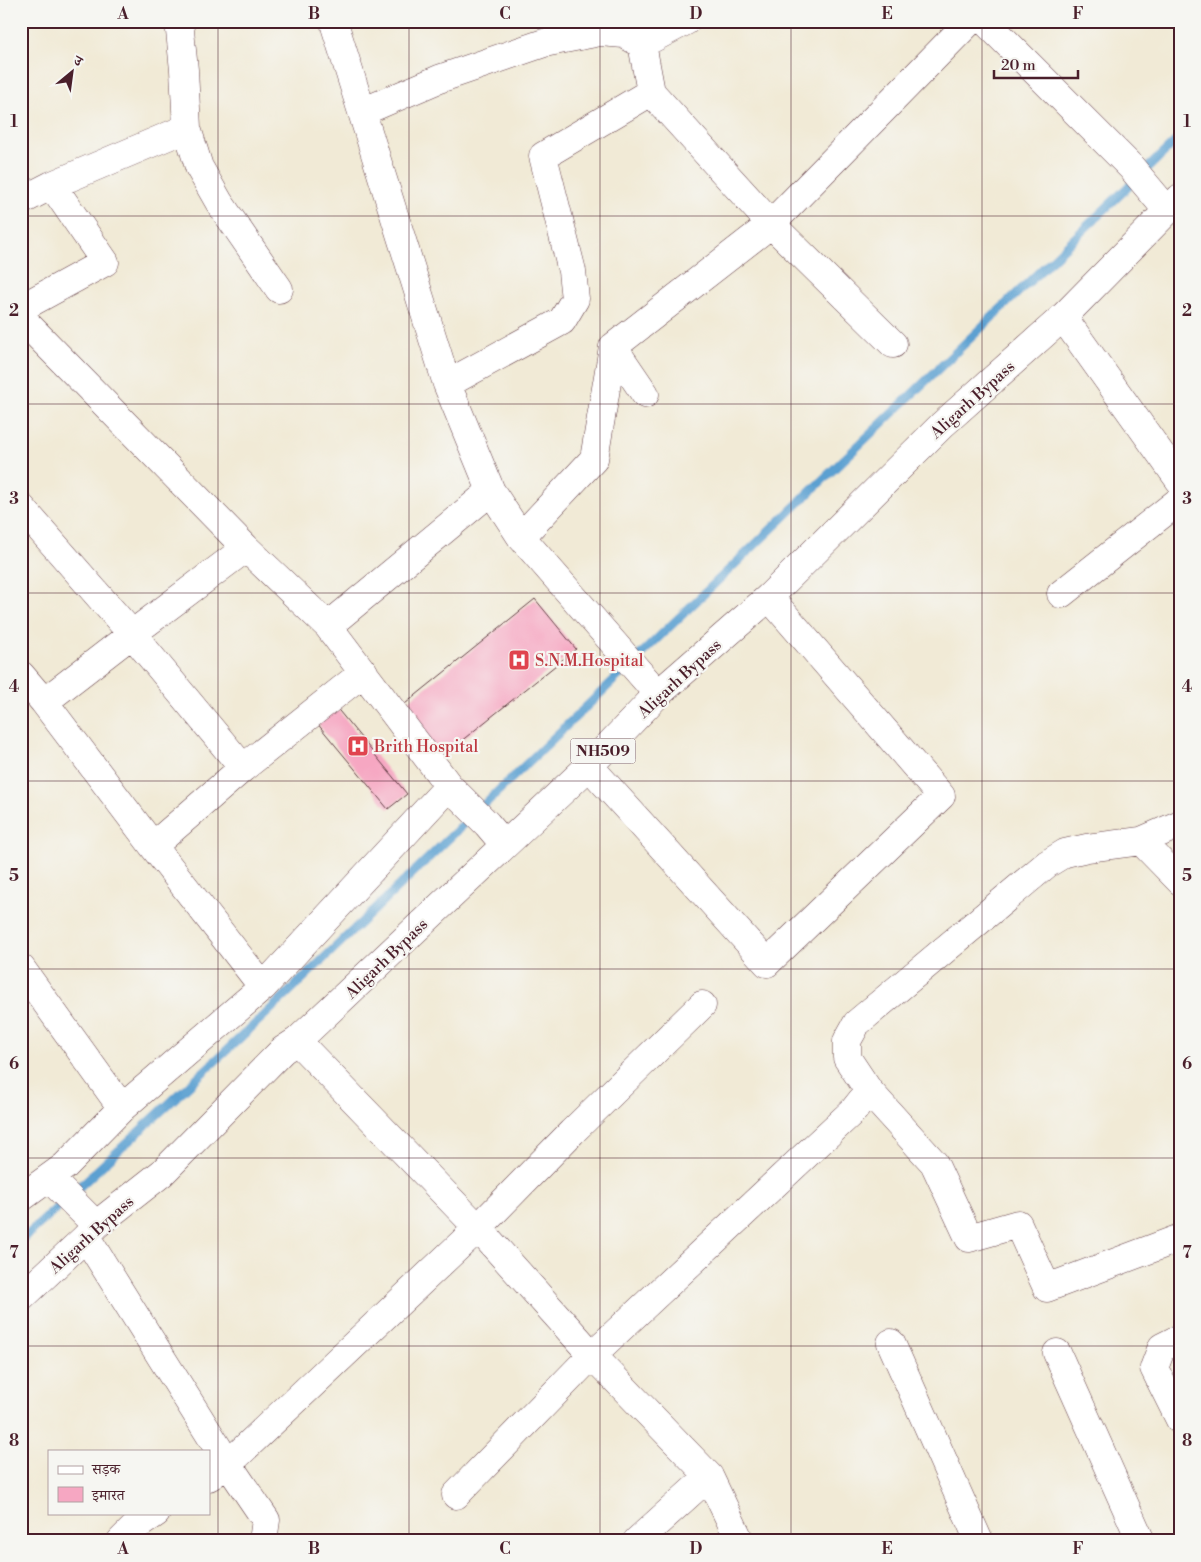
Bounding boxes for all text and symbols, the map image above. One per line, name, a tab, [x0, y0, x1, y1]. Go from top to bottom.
text: A	[116, 4, 129, 24]
text: B	[308, 4, 320, 24]
text: C	[499, 4, 511, 24]
text: D	[690, 4, 703, 24]
text: E	[881, 4, 893, 24]
text: F	[1072, 4, 1084, 24]
north arrow	[48, 48, 98, 98]
scale bar	[994, 48, 1077, 80]
text: उ	[69, 51, 86, 72]
text: 20 m	[1001, 56, 1036, 75]
text: 1	[10, 112, 18, 132]
text: 1	[1183, 112, 1191, 132]
text: 2	[9, 301, 19, 321]
text: 2	[1182, 301, 1192, 321]
street label: Aligarh Bypass	[926, 357, 1019, 444]
text: 3	[9, 489, 19, 509]
text: 3	[1182, 489, 1192, 509]
street label: Aligarh Bypass	[633, 635, 726, 723]
hospital icon: S.N.M.Hospital	[507, 648, 531, 672]
place label: S.N.M.Hospital	[535, 651, 644, 671]
text: 4	[9, 677, 20, 697]
text: 4	[1182, 677, 1193, 697]
hospital icon: Brith Hospital	[346, 734, 370, 758]
place label: Brith Hospital	[373, 737, 478, 757]
road number: NH509	[570, 738, 636, 764]
text: 5	[9, 866, 19, 886]
text: 5	[1182, 866, 1192, 886]
street label: Aligarh Bypass	[341, 914, 432, 1004]
text: 6	[9, 1054, 19, 1074]
text: 6	[1182, 1054, 1192, 1074]
street label: Aligarh Bypass	[45, 1192, 138, 1279]
text: 7	[9, 1243, 19, 1263]
text: 7	[1182, 1243, 1192, 1263]
text: 8	[9, 1431, 19, 1451]
text: 8	[1182, 1431, 1192, 1451]
legend	[48, 1450, 210, 1514]
text: सड़क	[91, 1460, 121, 1479]
text: इमारत	[91, 1486, 126, 1505]
text: A	[116, 1539, 129, 1559]
text: B	[308, 1539, 320, 1559]
text: C	[499, 1539, 511, 1559]
text: D	[690, 1539, 703, 1559]
text: E	[881, 1539, 893, 1559]
text: F	[1072, 1539, 1084, 1559]

